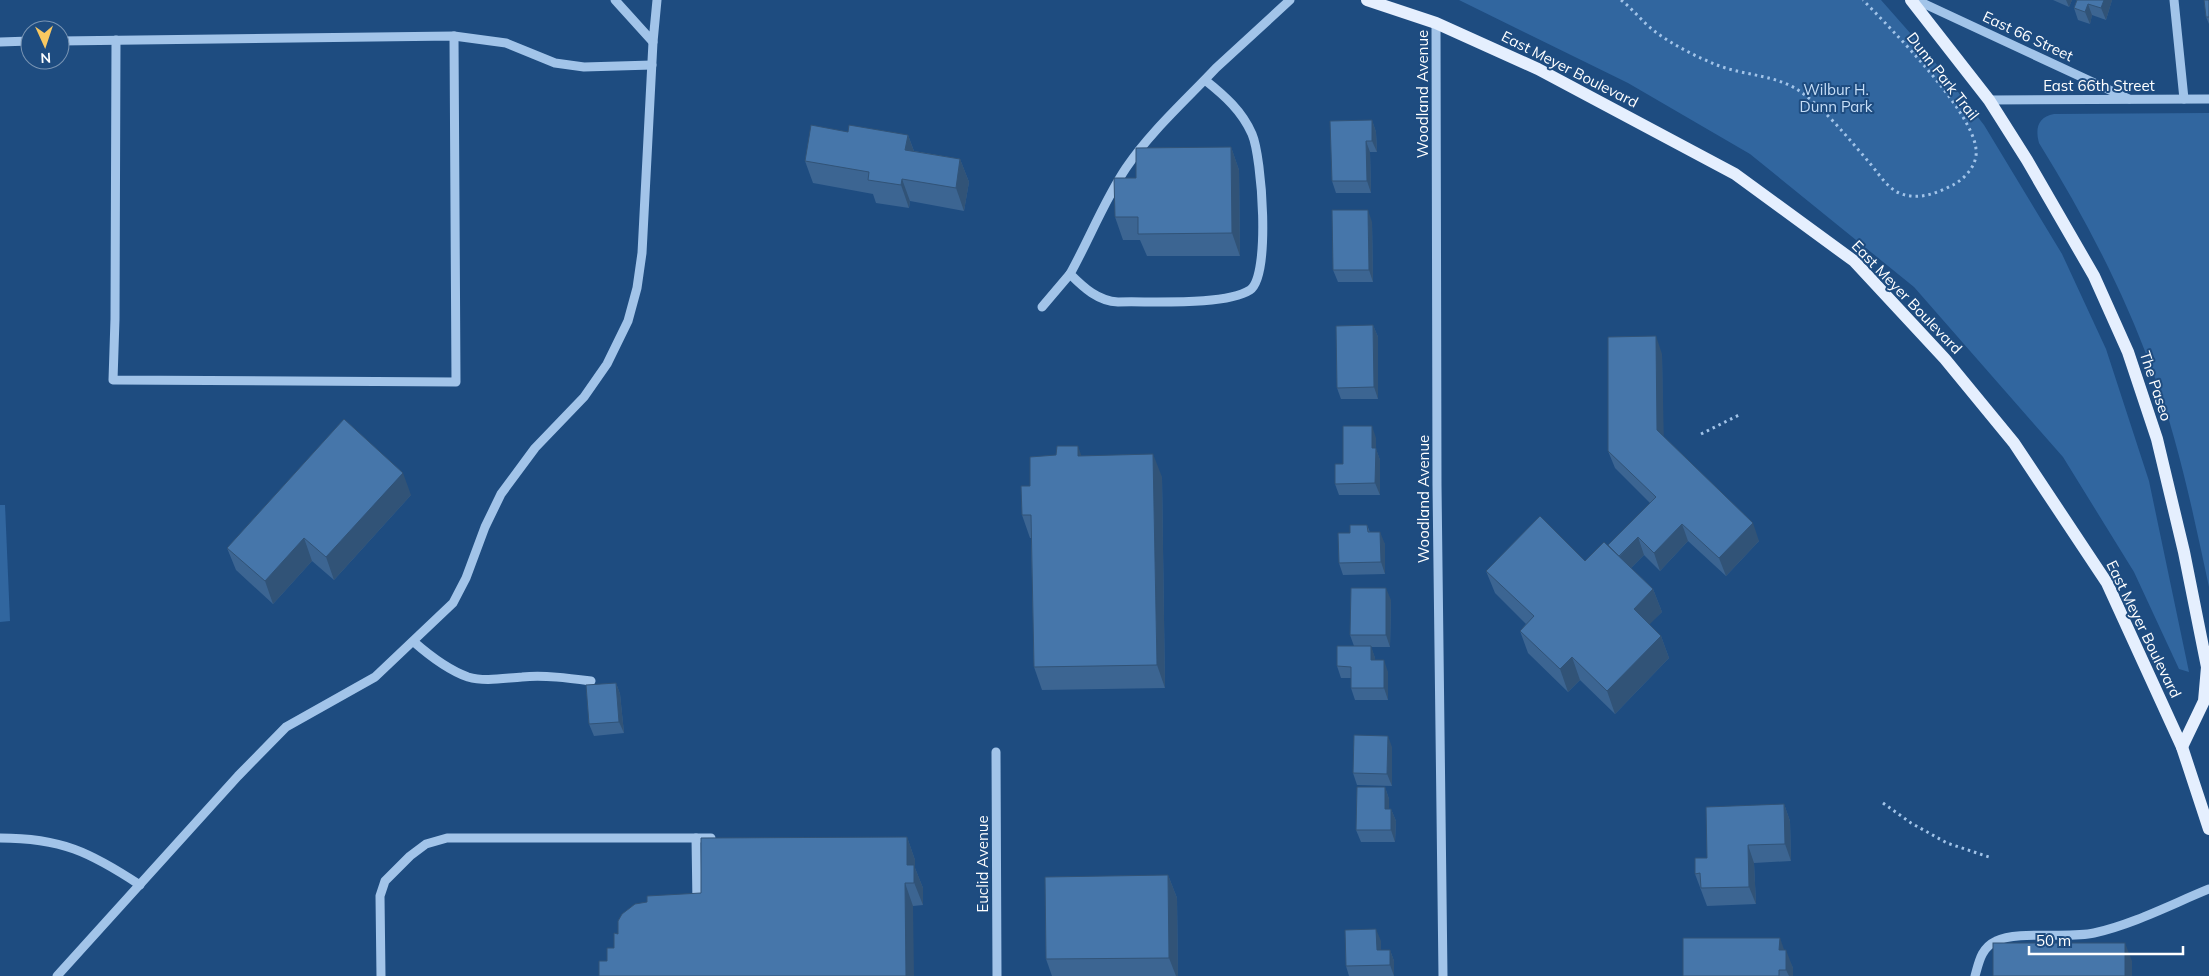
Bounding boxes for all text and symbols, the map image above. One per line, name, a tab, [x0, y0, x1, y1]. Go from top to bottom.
street label: East 66 Street	[1980, 7, 2076, 65]
north arrow	[20, 20, 70, 70]
street label: East Meyer Boulevard	[1499, 26, 1641, 112]
street label: Dunn Park Trail	[1903, 28, 1983, 124]
street label: Woodland Avenue	[1413, 30, 1432, 158]
text: N	[40, 49, 51, 67]
street label: East 66th Street	[2043, 76, 2155, 95]
park label: Wilbur H. Dunn Park	[1800, 80, 1873, 116]
street label: East Meyer Boulevard	[1848, 236, 1966, 358]
street label: The Paseo	[2136, 349, 2176, 423]
street label: Woodland Avenue	[1414, 435, 1433, 563]
street label: East Meyer Boulevard	[2102, 557, 2186, 701]
street label: Euclid Avenue	[973, 815, 992, 913]
scale bar	[2029, 924, 2183, 956]
text: 50 m	[2036, 931, 2071, 950]

